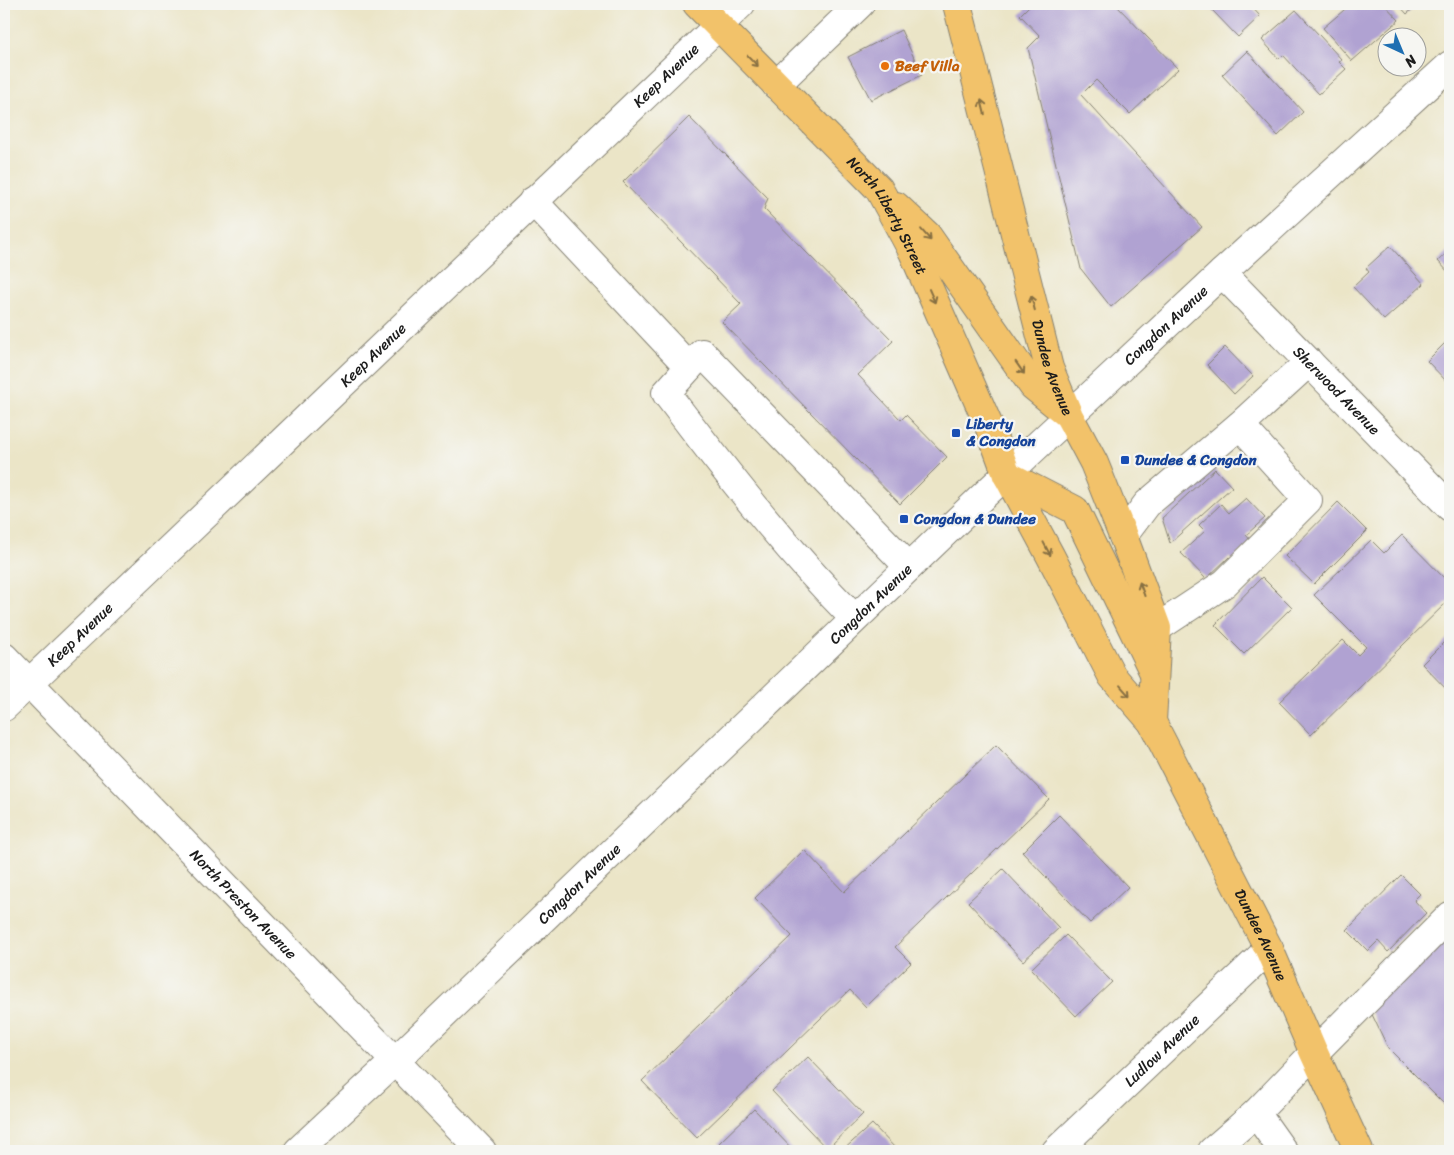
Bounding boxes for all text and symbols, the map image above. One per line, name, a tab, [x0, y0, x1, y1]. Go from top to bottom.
north arrow	[1376, 28, 1426, 78]
street label: Keep Avenue	[627, 37, 706, 114]
text: N	[1398, 48, 1424, 74]
place label: Beef Villa	[895, 53, 960, 79]
one-way arrow	[747, 55, 759, 67]
marker: Beef Villa	[879, 60, 891, 72]
one-way arrow	[978, 99, 987, 115]
street label: North Liberty Street	[840, 150, 934, 279]
one-way arrow	[921, 229, 932, 242]
street label: Congdon Avenue	[1118, 279, 1215, 372]
one-way arrow	[927, 288, 937, 303]
one-way arrow	[1028, 295, 1037, 311]
street label: Keep Avenue	[334, 316, 413, 394]
street label: Dundee Avenue	[1024, 317, 1080, 420]
street label: Sherwood Avenue	[1287, 340, 1386, 441]
one-way arrow	[1015, 361, 1025, 375]
place label: Liberty & Congdon	[966, 411, 1037, 454]
marker: Liberty & Congdon	[950, 427, 962, 439]
place label: Dundee & Congdon	[1135, 447, 1257, 473]
marker: Dundee & Congdon	[1119, 454, 1131, 466]
place label: Congdon & Dundee	[913, 506, 1036, 532]
marker: Congdon & Dundee	[898, 513, 910, 525]
one-way arrow	[1042, 541, 1052, 556]
street label: Congdon Avenue	[823, 557, 919, 651]
one-way arrow	[1137, 581, 1146, 597]
street label: Keep Avenue	[40, 596, 120, 673]
one-way arrow	[1119, 684, 1131, 697]
street label: Congdon Avenue	[531, 837, 628, 931]
street label: North Preston Avenue	[183, 843, 303, 966]
street label: Dundee Avenue	[1227, 884, 1294, 985]
street label: Ludlow Avenue	[1118, 1008, 1206, 1093]

